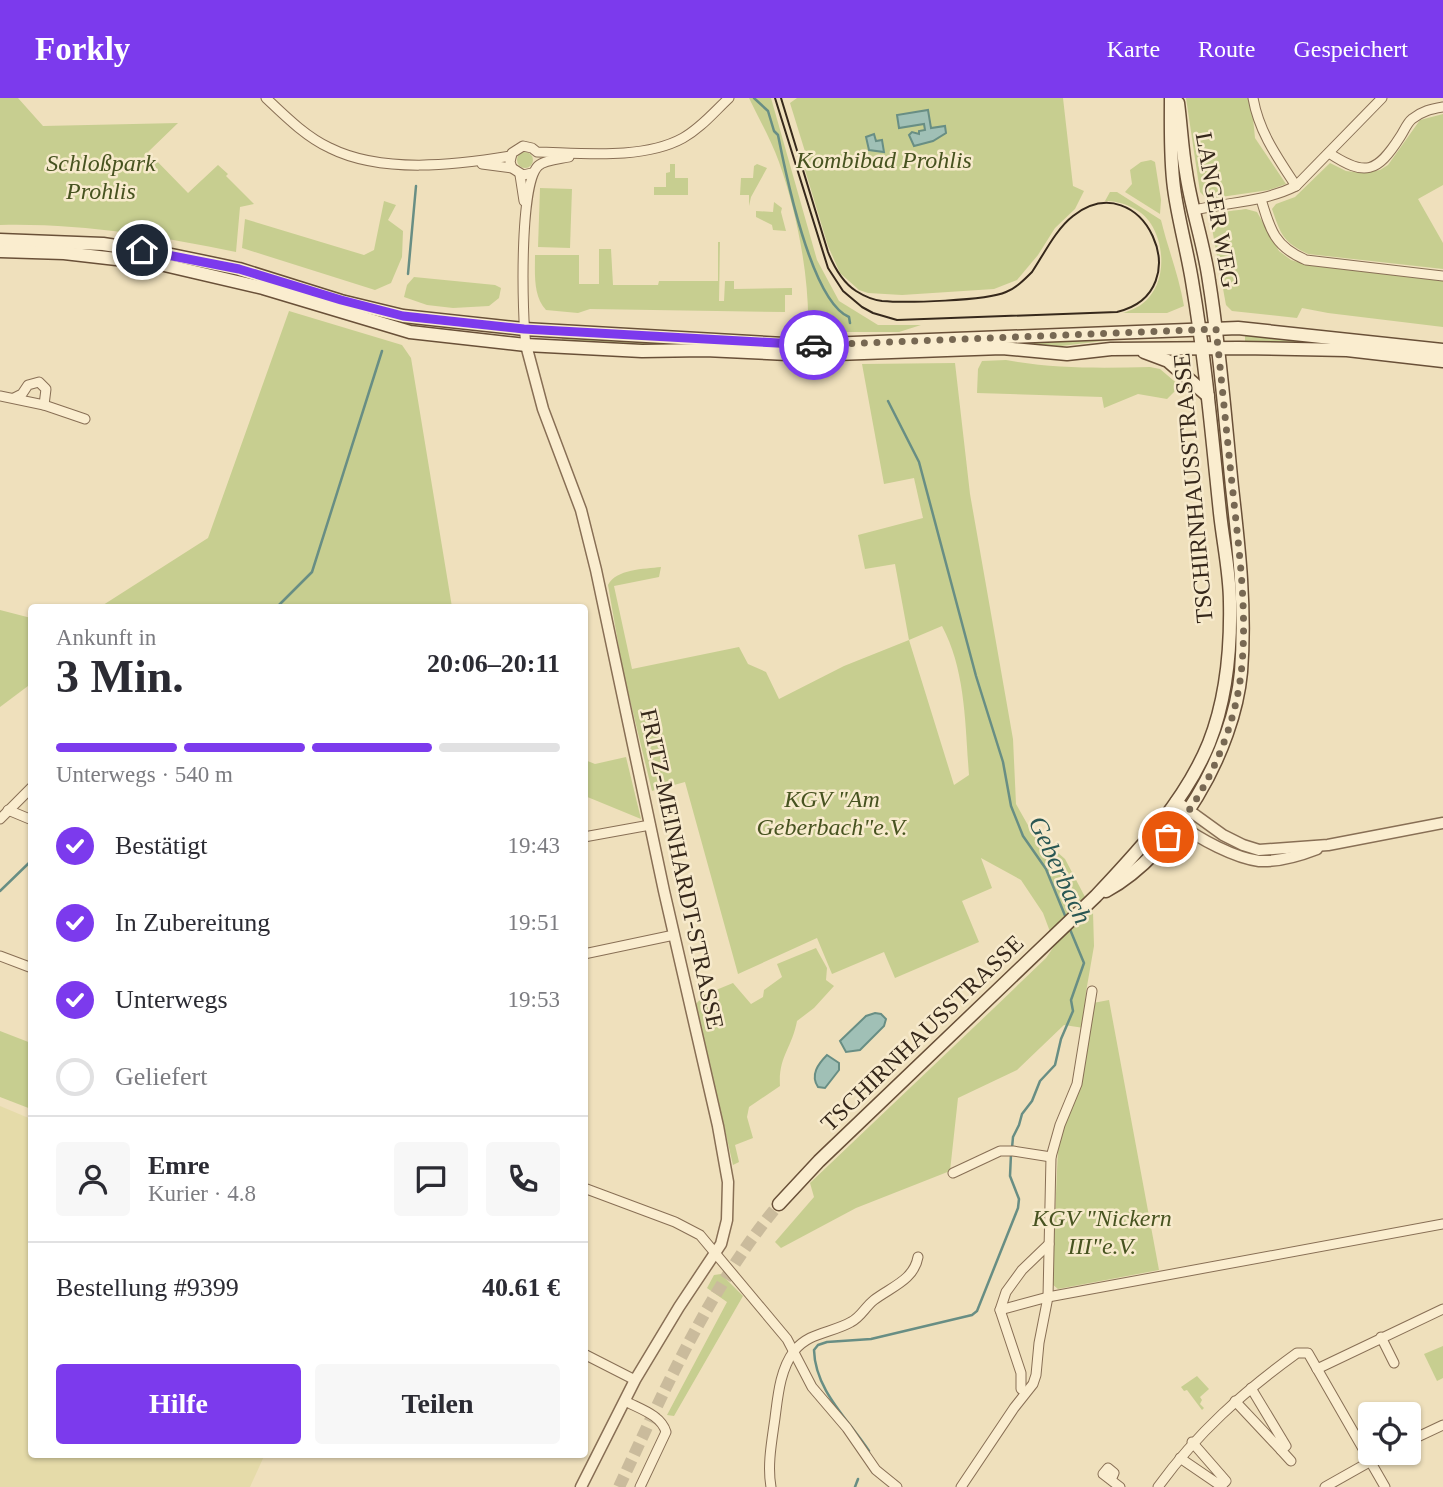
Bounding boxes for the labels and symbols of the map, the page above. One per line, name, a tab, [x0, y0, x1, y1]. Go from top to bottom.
street label: LANGER WEG	[1191, 130, 1243, 290]
park label: Kombibad Prohlis	[795, 147, 972, 173]
park label: Schloßpark Prohlis	[46, 150, 156, 204]
pin	[112, 220, 172, 280]
courier	[779, 310, 849, 380]
street label: TSCHIRNHAUSSTRASSE	[1168, 352, 1218, 624]
street label: FRITZ-MEINHARDT-STRASSE	[635, 706, 729, 1032]
park label: KGV "Am Geberbach"e.V.	[757, 786, 907, 840]
pin	[1138, 807, 1198, 867]
water label: Geberbach	[1022, 812, 1098, 928]
street label: TSCHIRNHAUSSTRASSE	[816, 930, 1028, 1136]
park label: KGV "Nickern III"e.V.	[1031, 1205, 1172, 1259]

